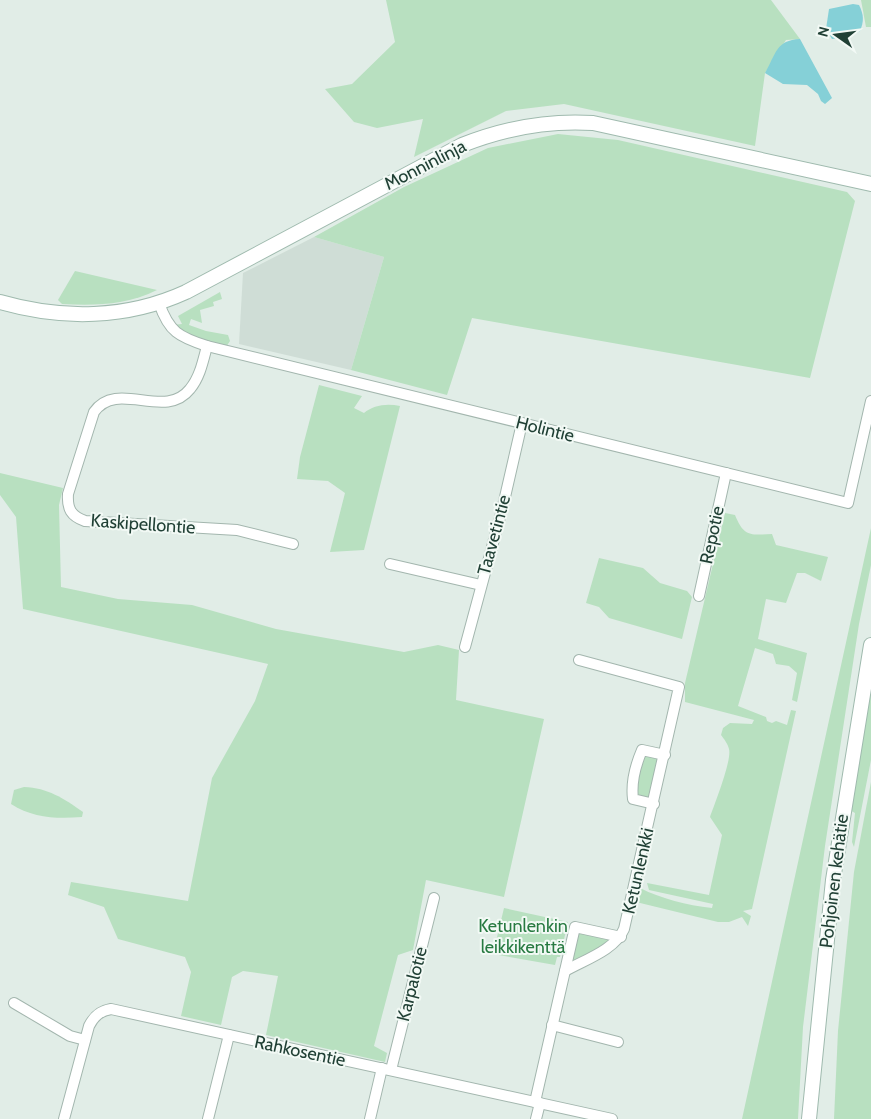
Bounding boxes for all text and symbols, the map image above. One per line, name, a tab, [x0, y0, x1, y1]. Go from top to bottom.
north arrow	[811, 10, 861, 60]
text: N	[813, 25, 833, 39]
street label: Monninlinja	[380, 135, 470, 195]
street label: Holintie	[514, 411, 576, 447]
street label: Taavetintie	[473, 492, 515, 578]
street label: Repotie	[695, 504, 729, 566]
street label: Kaskipellontie	[90, 509, 196, 539]
street label: Pohjoinen kehätie	[815, 813, 853, 949]
street label: Ketunlenkki	[617, 826, 659, 916]
park label: Ketunlenkin leikkikenttä	[478, 915, 568, 958]
street label: Karpalotie	[392, 944, 432, 1024]
street label: Rahkosentie	[253, 1031, 347, 1071]

